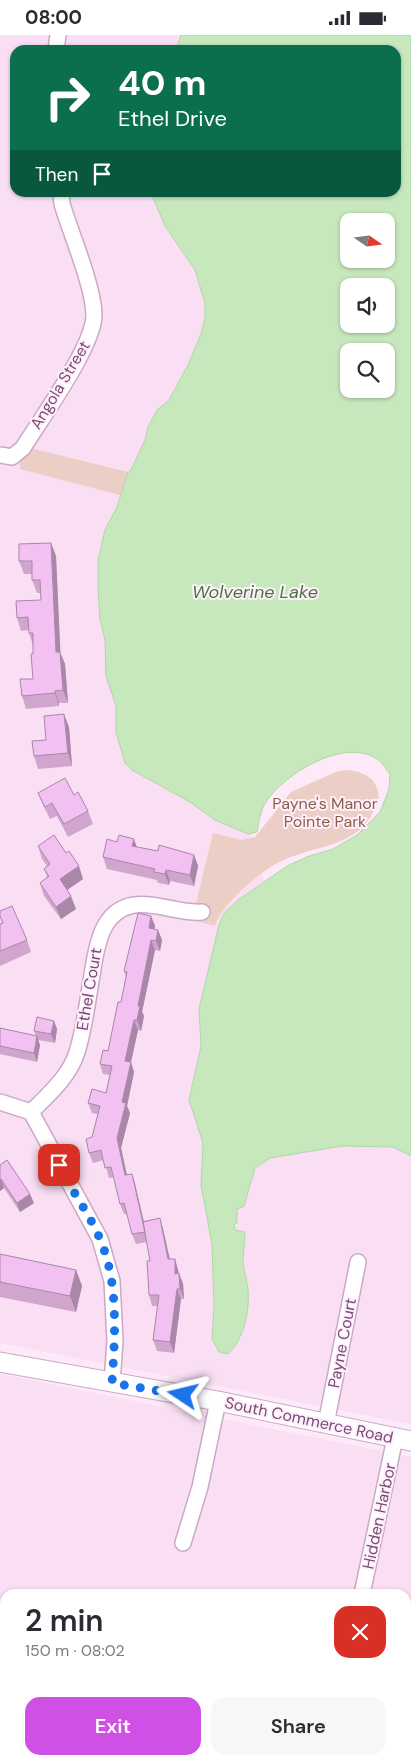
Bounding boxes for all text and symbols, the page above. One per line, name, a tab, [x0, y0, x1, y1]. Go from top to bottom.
text: 08:00	[25, 5, 82, 30]
text: 40 m	[118, 60, 207, 106]
icon: right	[35, 65, 100, 130]
text: Ethel Drive	[118, 104, 227, 133]
icon: arrive	[88, 160, 116, 188]
text: Then	[35, 162, 78, 187]
north arrow	[340, 213, 395, 267]
map controls	[340, 213, 395, 398]
button: sound	[340, 278, 395, 333]
street label: Angola Street	[25, 337, 95, 433]
button: search	[340, 343, 395, 398]
water label: Wolverine Lake	[192, 580, 318, 604]
park label: Payne's Manor Pointe Park	[272, 793, 378, 832]
street label: Ethel Court	[71, 946, 107, 1032]
pin	[38, 1144, 80, 1186]
icon: arrive	[45, 1151, 73, 1179]
street label: Payne Court	[323, 1296, 361, 1390]
position arrow	[156, 1368, 208, 1420]
street label: South Commerce Road	[223, 1392, 395, 1448]
street label: Hidden Harbor	[357, 1461, 401, 1571]
text: 2 min	[25, 1601, 103, 1640]
button: close	[334, 1606, 386, 1658]
text: 150 m · 08:02	[25, 1640, 125, 1661]
button: Exit	[25, 1697, 201, 1755]
button: Share	[211, 1697, 386, 1755]

